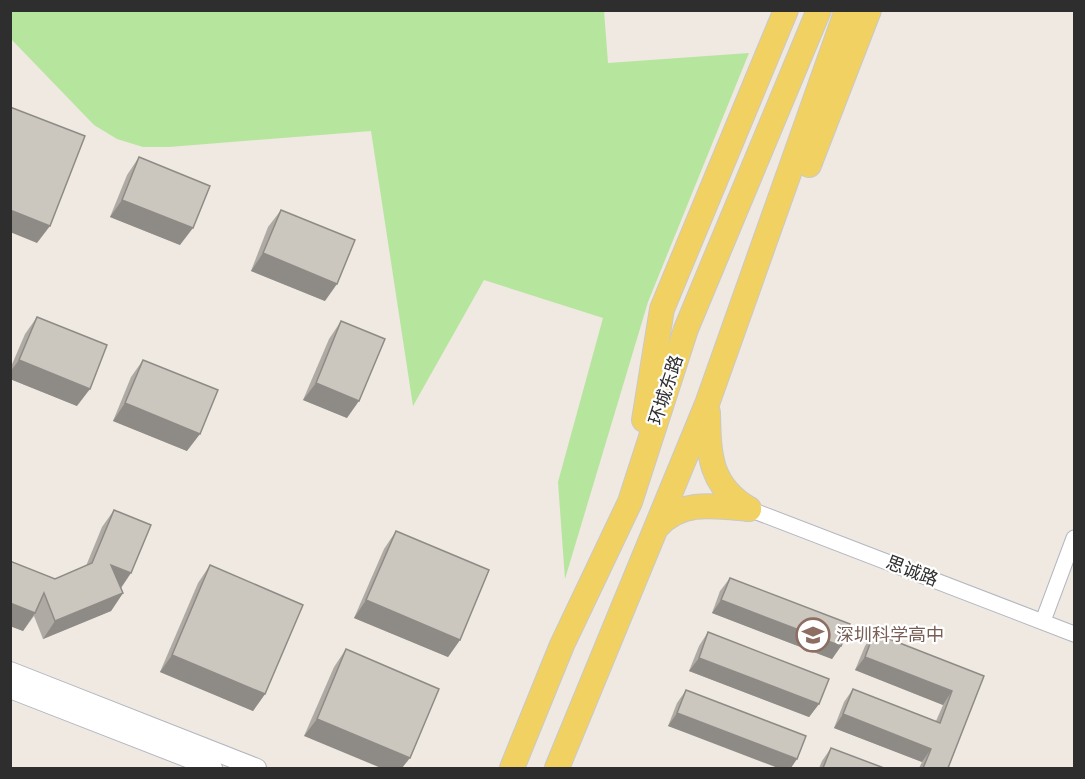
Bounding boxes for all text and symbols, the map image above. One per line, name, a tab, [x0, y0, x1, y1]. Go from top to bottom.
street label: 环城东路	[643, 352, 689, 428]
street label: 思诚路	[882, 549, 942, 592]
school or university icon: 深圳科学高中	[795, 617, 831, 653]
place label: 深圳科学高中	[836, 622, 944, 647]

